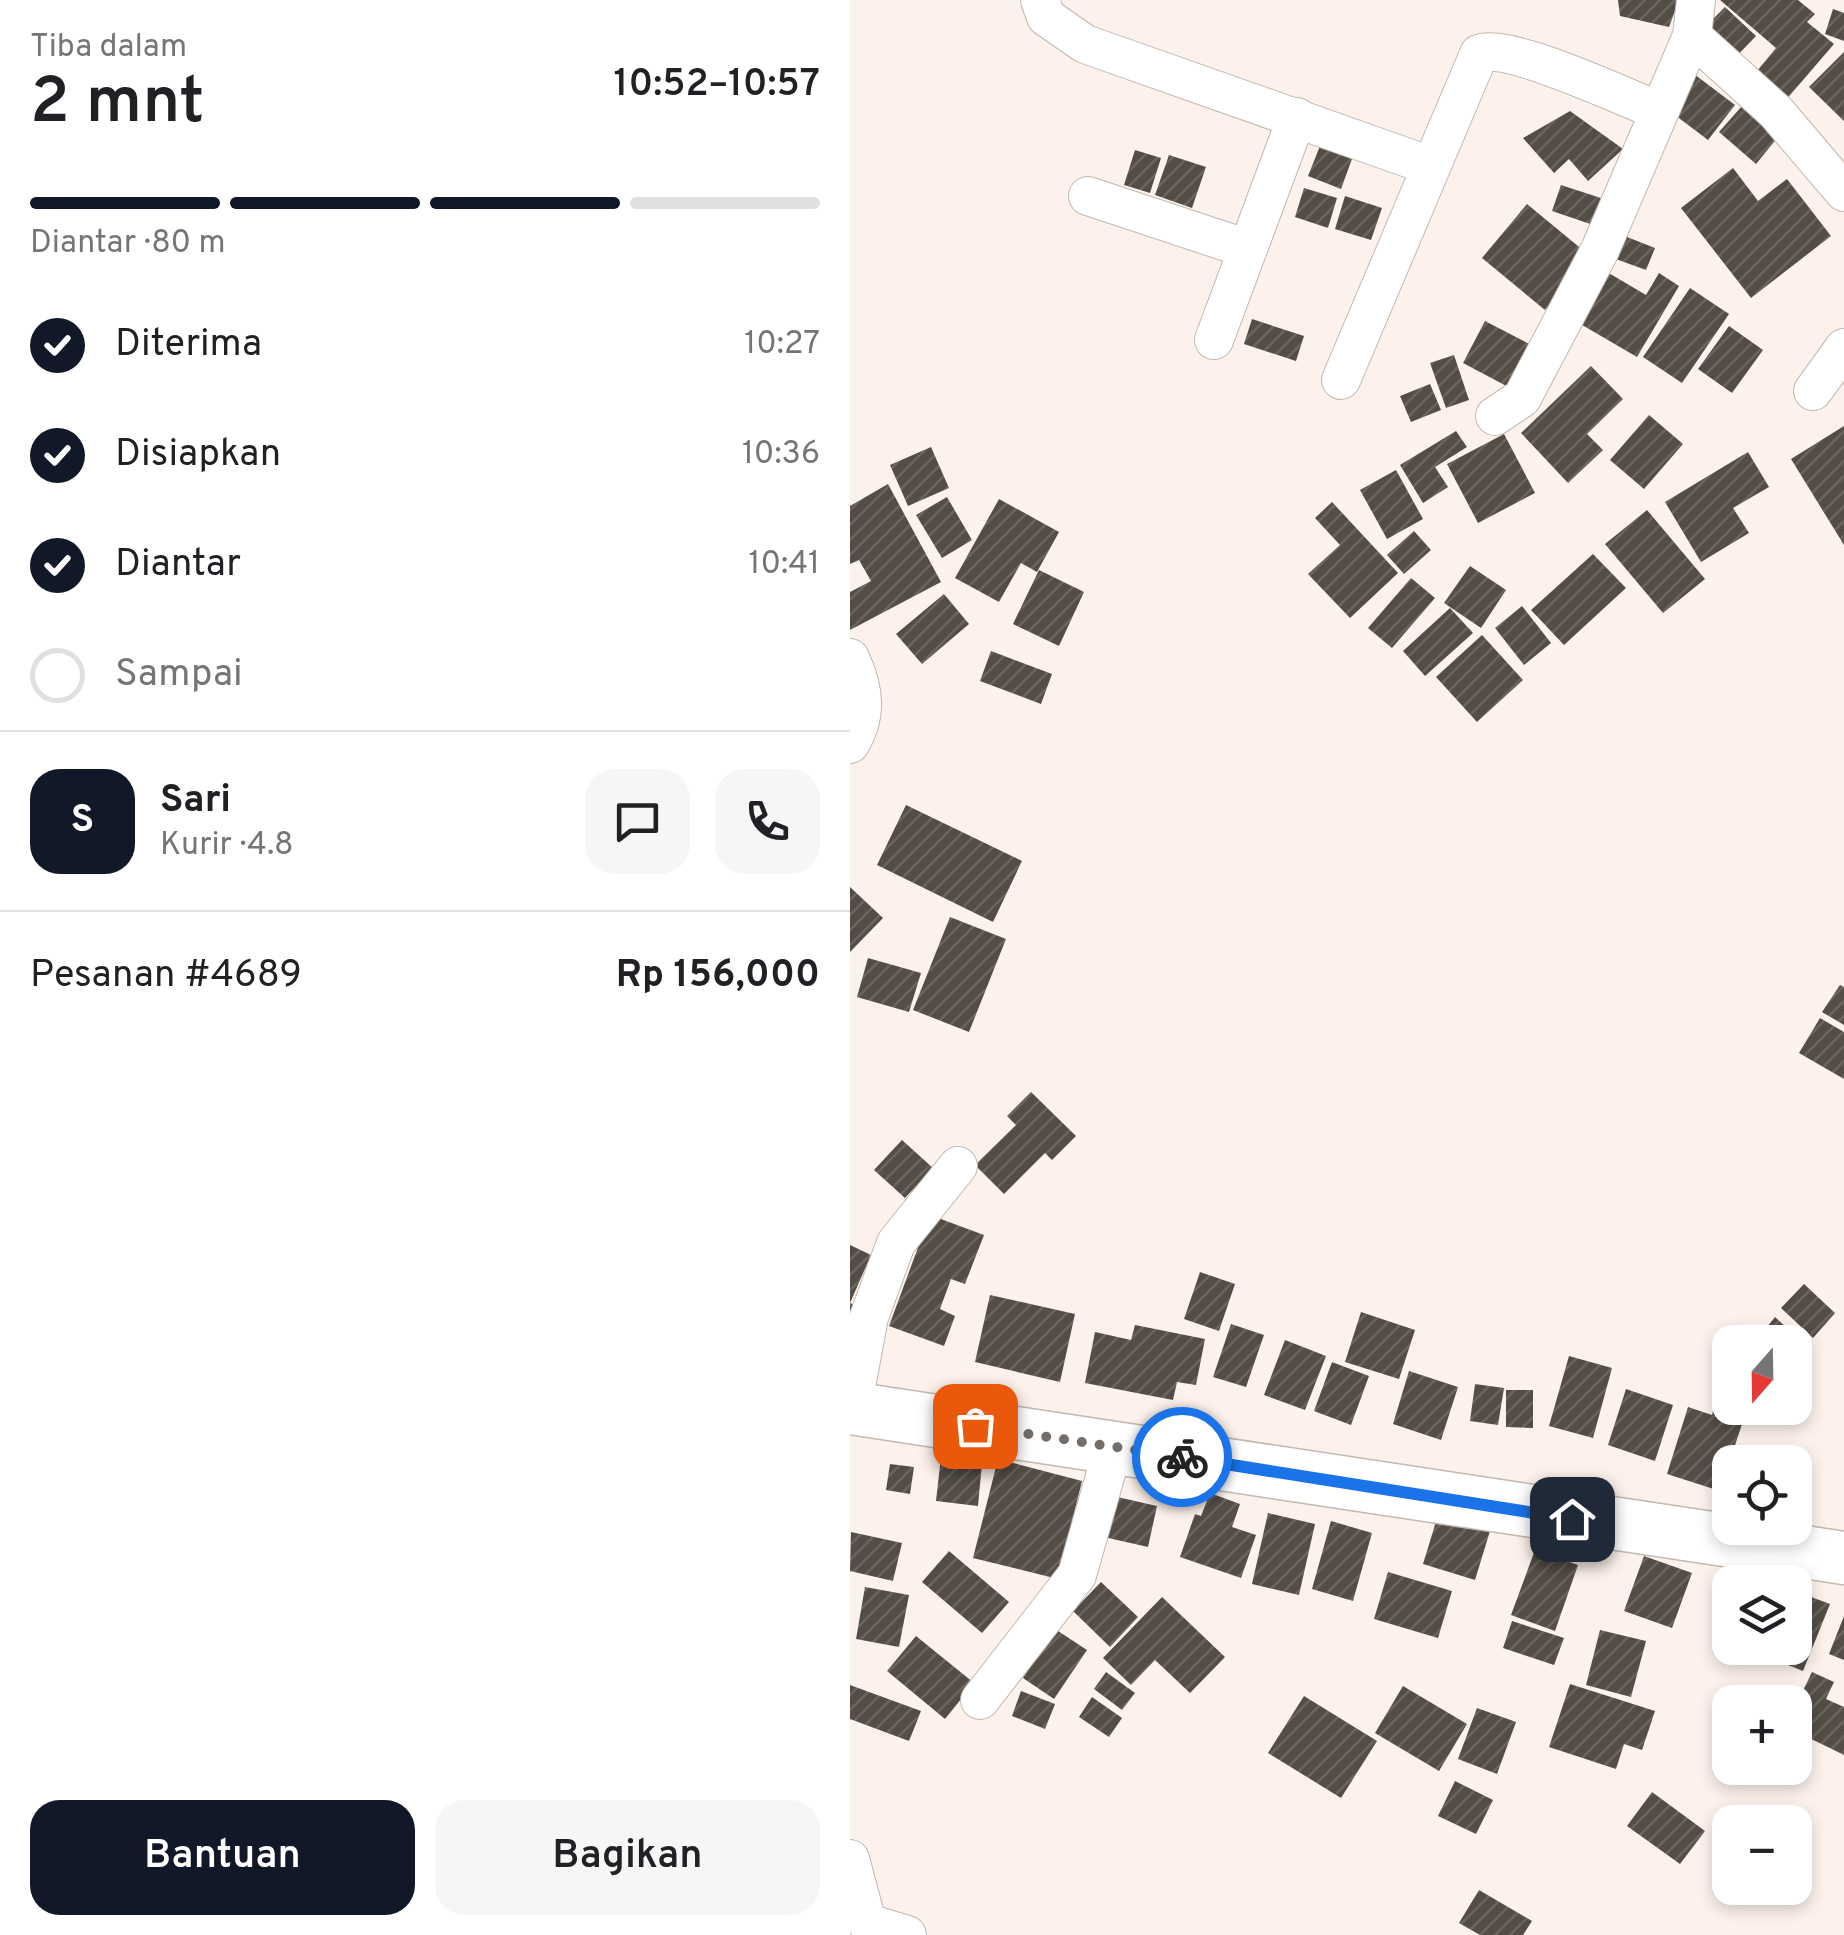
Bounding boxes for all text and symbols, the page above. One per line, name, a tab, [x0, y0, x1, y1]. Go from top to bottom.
text: Tiba dalam	[30, 28, 187, 68]
text: 10:52–10:57	[614, 61, 820, 110]
text: 2 mnt	[30, 64, 205, 146]
text: Diantar · 80 m	[30, 224, 226, 264]
icon: check	[30, 318, 85, 373]
text: Diterima	[115, 321, 262, 370]
text: 10:27	[744, 325, 820, 365]
icon: check	[30, 428, 85, 483]
text: Disiapkan	[115, 431, 281, 480]
text: 10:36	[742, 435, 820, 475]
icon: check	[30, 538, 85, 593]
text: Diantar	[115, 541, 241, 590]
text: 10:41	[749, 545, 820, 585]
text: Sampai	[115, 651, 243, 700]
button: chat	[585, 769, 690, 874]
button: phone	[715, 769, 820, 874]
text: Sari	[160, 777, 231, 826]
text: S	[71, 797, 94, 846]
text: Kurir · 4.8	[160, 826, 294, 866]
text: Pesanan #4689	[30, 952, 302, 1001]
text: Rp 156,000	[616, 952, 820, 1001]
north arrow	[1712, 1325, 1812, 1425]
map controls	[1712, 1325, 1812, 1905]
pin	[933, 1384, 1018, 1469]
icon: bag	[948, 1399, 1003, 1454]
courier	[1132, 1407, 1232, 1507]
icon: bike	[1155, 1430, 1210, 1485]
button: locate	[1712, 1445, 1812, 1545]
pin	[1530, 1477, 1615, 1562]
icon: home	[1545, 1492, 1600, 1547]
button: layers	[1712, 1565, 1812, 1665]
button: +	[1712, 1685, 1812, 1785]
button: Bantuan	[30, 1800, 415, 1915]
button: Bagikan	[435, 1800, 820, 1915]
button: −	[1712, 1805, 1812, 1905]

